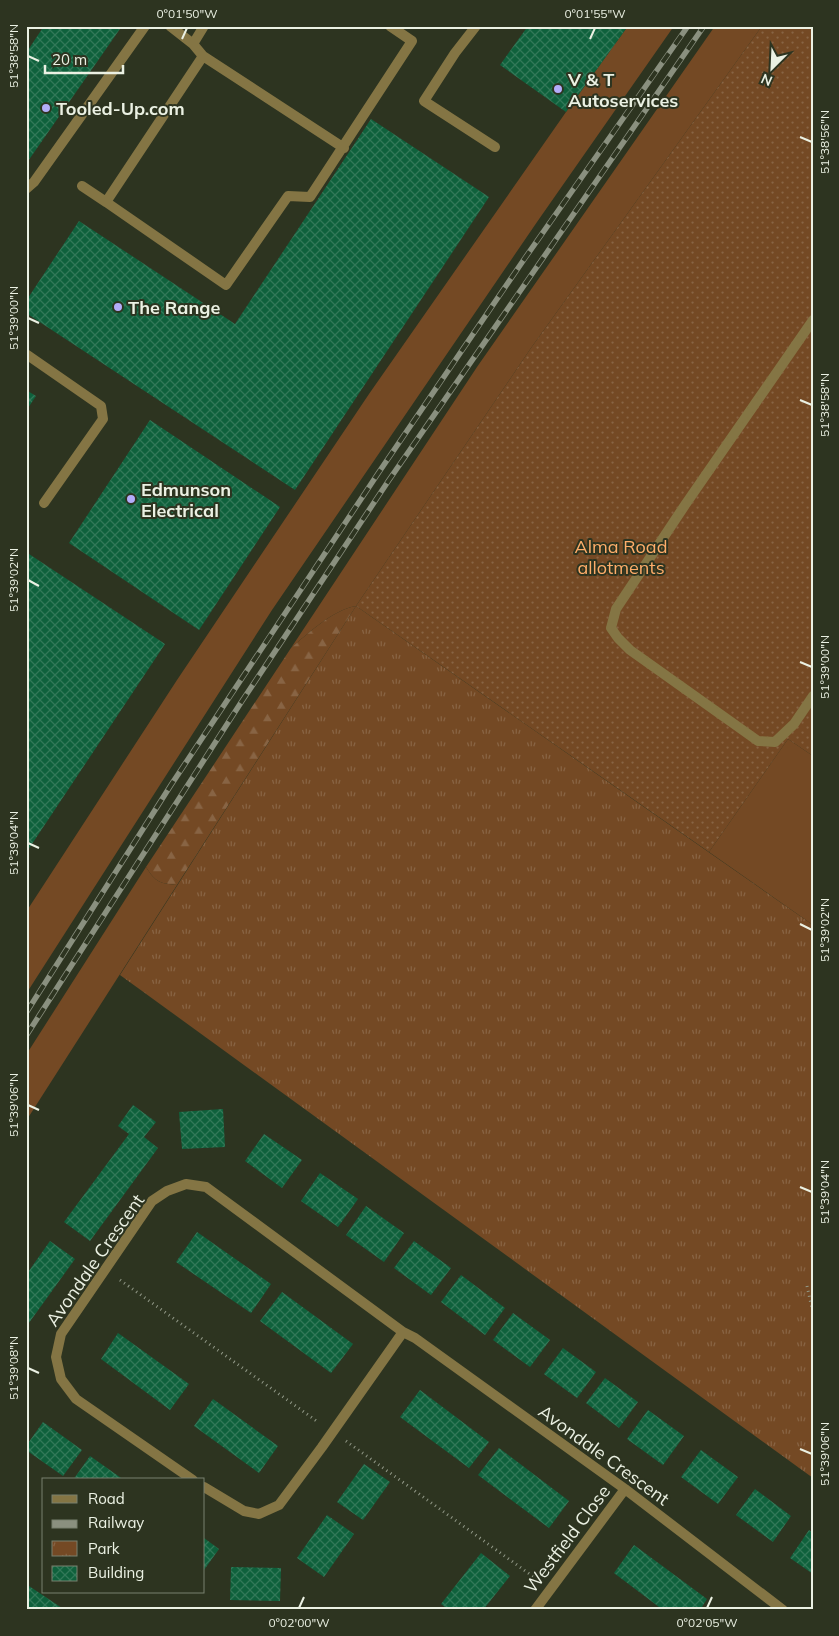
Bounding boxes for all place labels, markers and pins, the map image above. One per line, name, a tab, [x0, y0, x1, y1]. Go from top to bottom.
place label: V & T Autoservices	[567, 68, 678, 112]
marker: V & T Autoservices	[552, 83, 564, 95]
place label: Tooled-Up.com	[56, 97, 185, 120]
marker: Tooled-Up.com	[40, 102, 52, 114]
place label: The Range	[128, 296, 221, 319]
marker: The Range	[112, 301, 124, 313]
place label: Edmunson Electrical	[141, 478, 231, 522]
marker: Edmunson Electrical	[125, 493, 137, 505]

